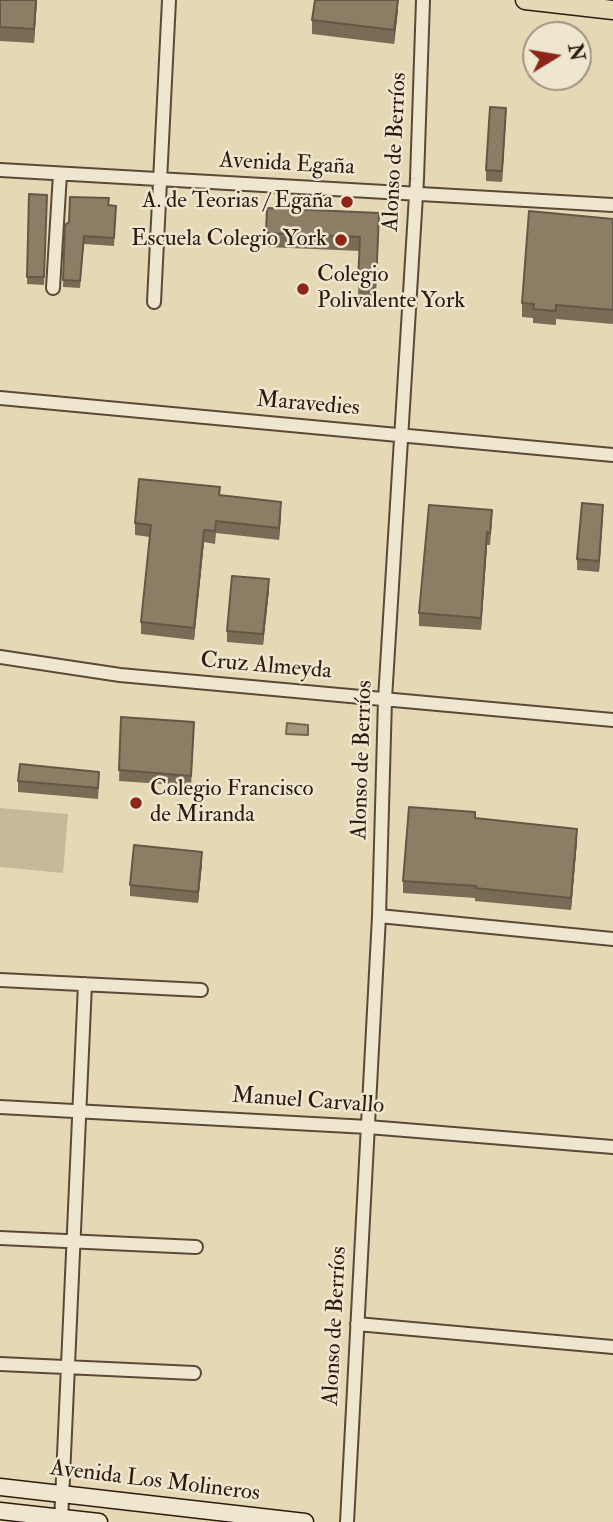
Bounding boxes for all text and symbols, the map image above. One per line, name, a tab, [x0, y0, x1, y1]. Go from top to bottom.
north arrow	[522, 21, 592, 91]
text: N	[562, 42, 589, 63]
street label: Alonso de Berríos	[378, 72, 414, 232]
street label: Avenida Egaña	[219, 148, 355, 182]
place label: A. de Teorias / Egaña	[142, 188, 333, 216]
marker: A. de Teorias / Egaña	[339, 194, 355, 210]
place label: Escuela Colegio York	[131, 226, 327, 254]
marker: Escuela Colegio York	[333, 232, 349, 248]
place label: Colegio Polivalente York	[317, 262, 465, 316]
marker: Colegio Polivalente York	[295, 281, 311, 297]
street label: Maravedies	[255, 387, 361, 423]
street label: Cruz Almeyda	[199, 648, 333, 686]
street label: Alonso de Berríos	[346, 680, 380, 840]
place label: Colegio Francisco de Miranda	[150, 776, 314, 830]
marker: Colegio Francisco de Miranda	[128, 795, 144, 811]
street label: Manuel Carvallo	[231, 1083, 385, 1121]
street label: Alonso de Berríos	[318, 1246, 354, 1406]
street label: Avenida Los Molineros	[49, 1455, 261, 1509]

